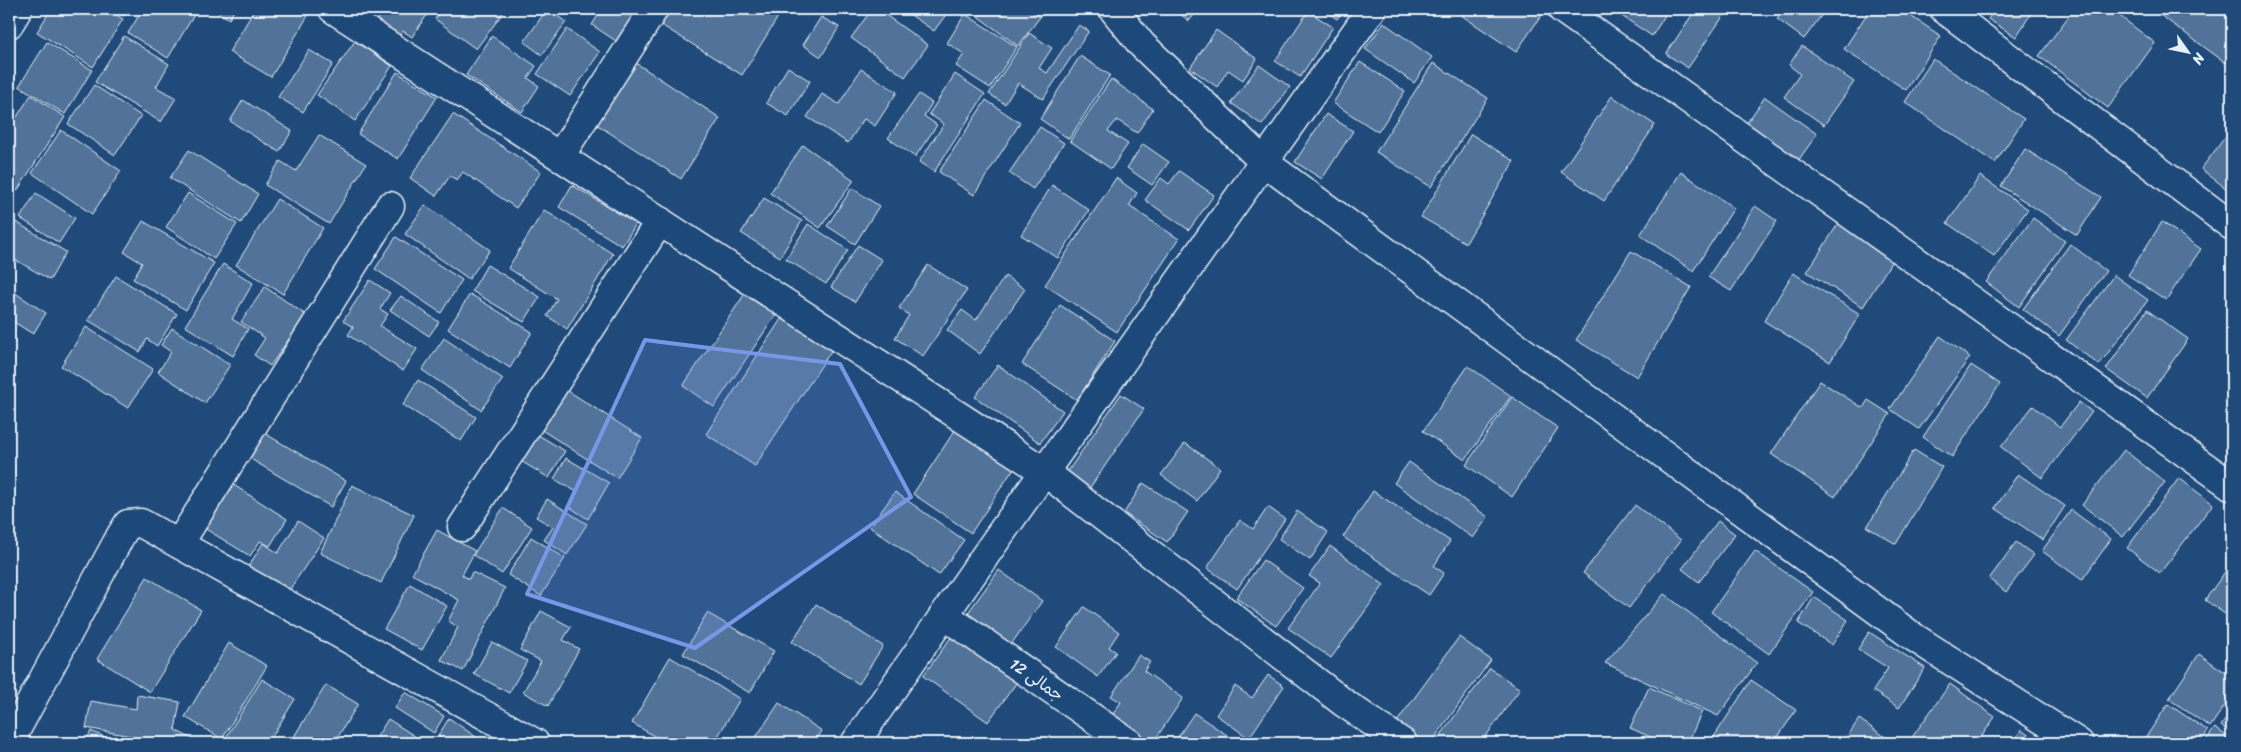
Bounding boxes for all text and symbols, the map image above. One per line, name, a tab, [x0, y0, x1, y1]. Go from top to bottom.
north arrow	[2164, 28, 2214, 78]
text: N	[2185, 47, 2212, 70]
street label: جمالی 12	[1003, 650, 1070, 709]

